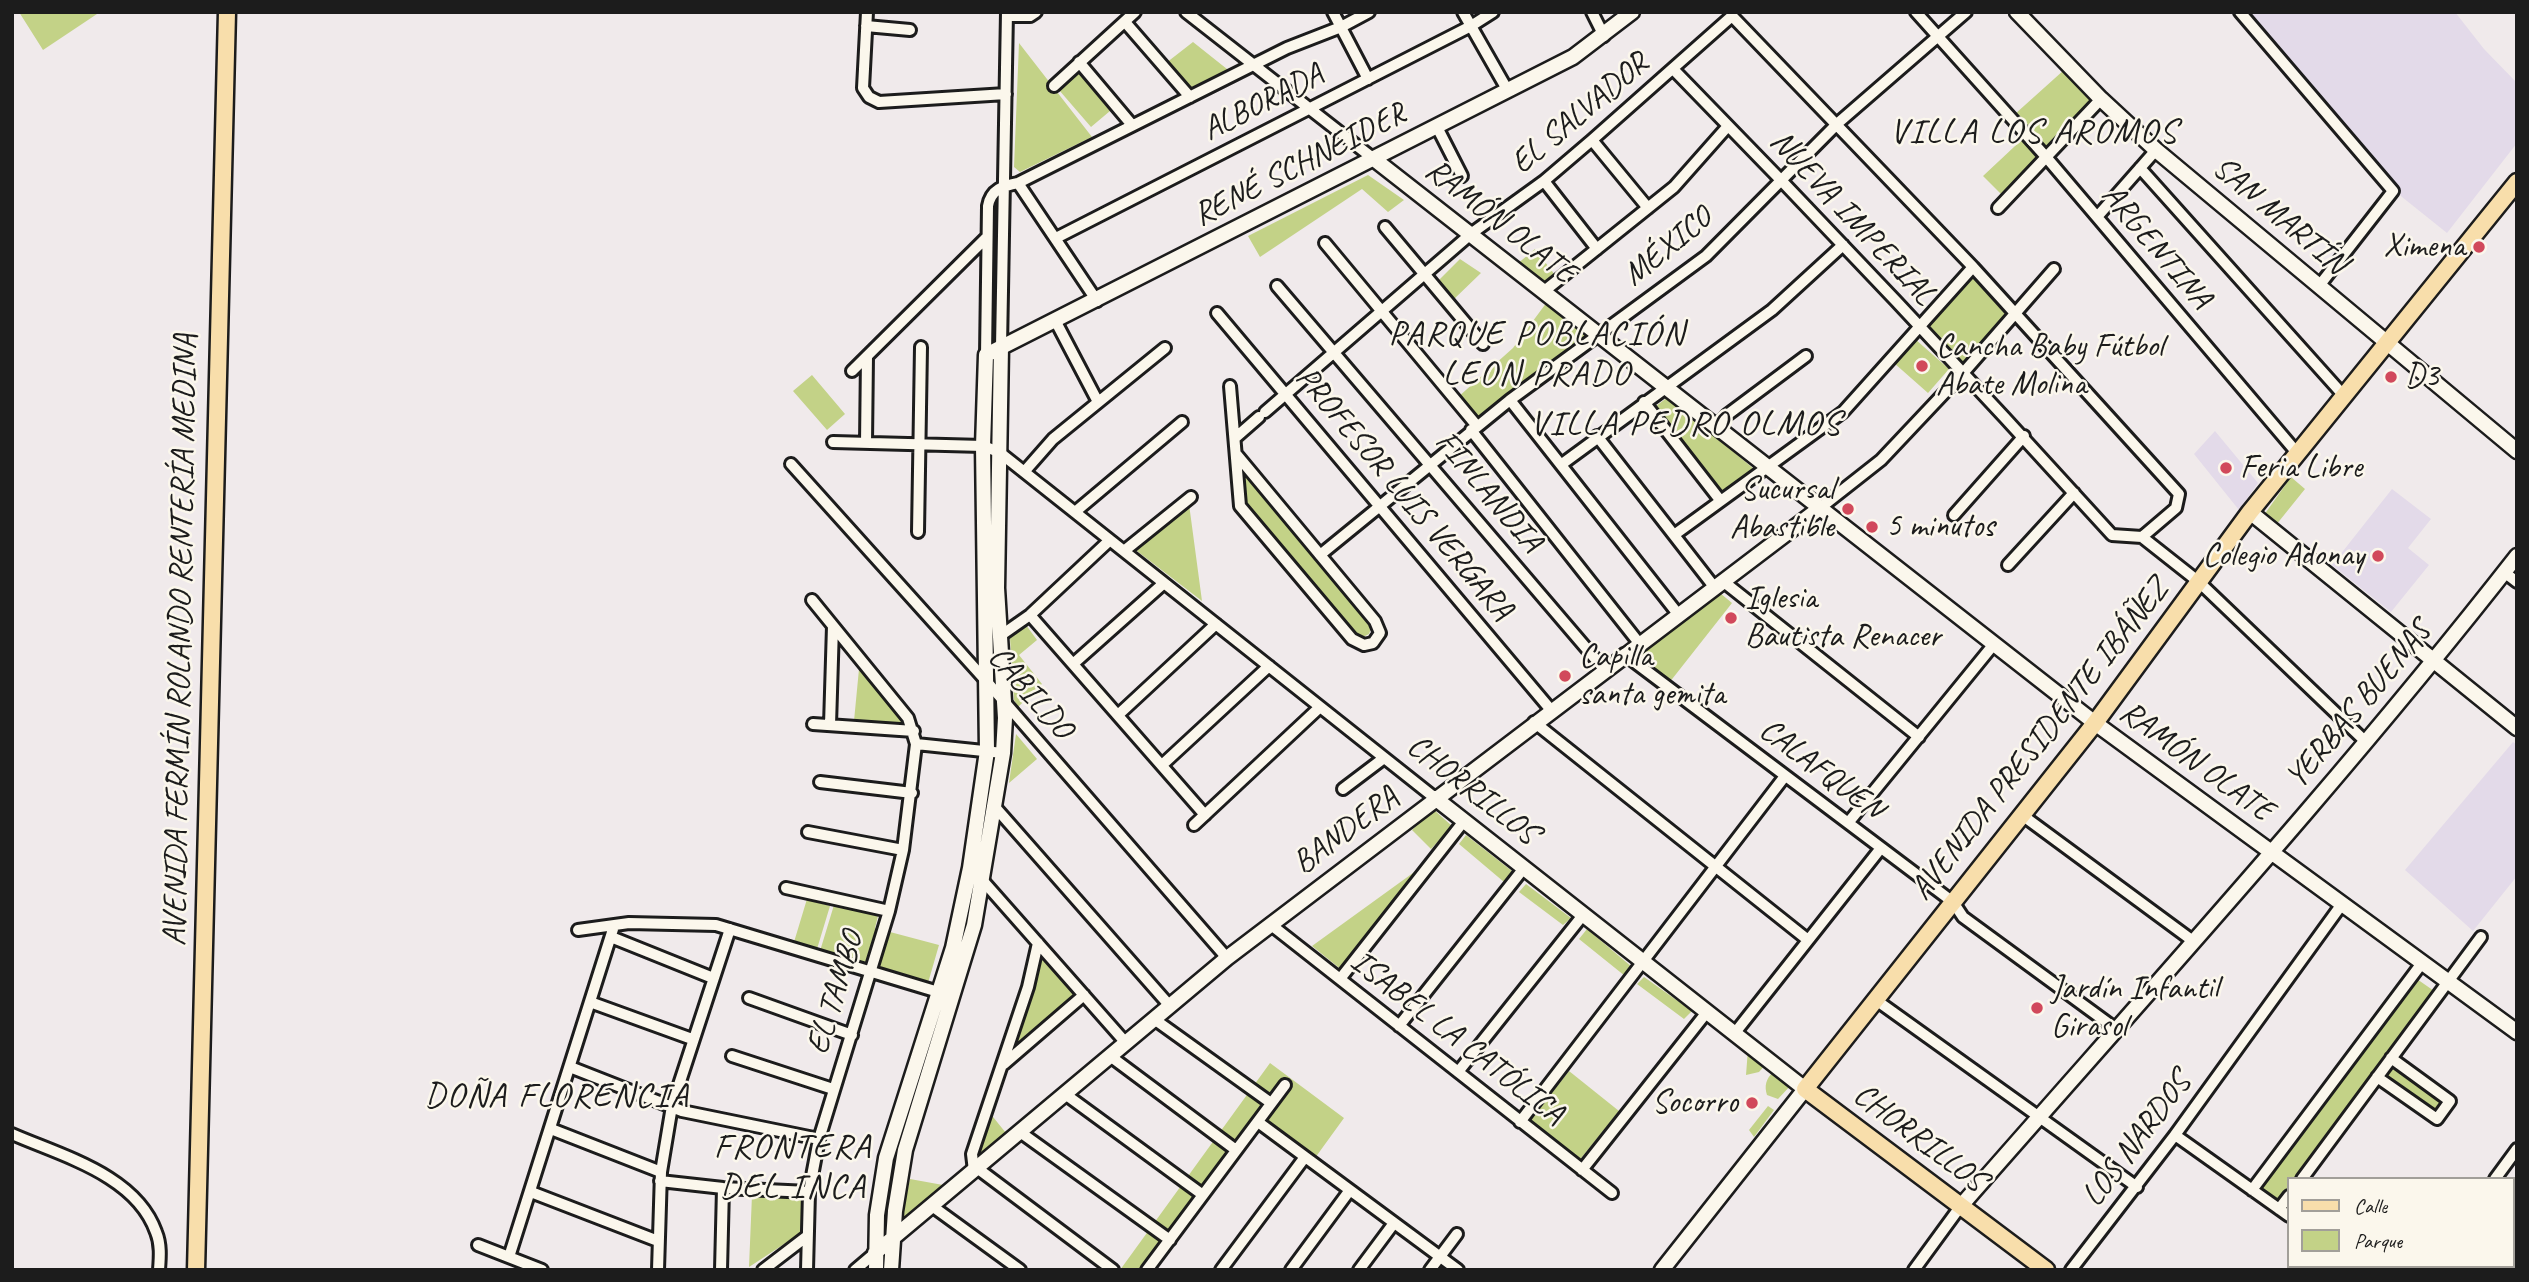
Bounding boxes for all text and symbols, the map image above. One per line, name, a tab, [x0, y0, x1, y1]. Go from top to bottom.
street label: EL SALVADOR	[1503, 45, 1657, 183]
street label: ALBORADA	[1196, 56, 1330, 150]
street label: RENÉ SCHNEIDER	[1187, 94, 1413, 236]
district label: VILLA LOS AROMOS	[1893, 112, 2175, 154]
street label: NUEVA IMPERIAL	[1761, 122, 1943, 314]
street label: SAN MARTÍN	[2204, 148, 2354, 284]
street label: RAMÓN OLATE	[1417, 151, 1583, 293]
street label: ARGENTINA	[2092, 177, 2220, 317]
street label: MÉXICO	[1615, 199, 1721, 295]
place label: Ximena	[2384, 227, 2465, 267]
marker: Ximena	[2471, 239, 2487, 255]
district label: PARQUE POBLACIÓN LEON PRADO	[1391, 314, 1683, 396]
place label: Cancha Baby Fútbol Abate Molina	[1936, 327, 2164, 405]
street label: AVENIDA FERMÍN ROLANDO RENTERÍA MEDINA	[156, 334, 206, 946]
place label: D3	[2405, 357, 2439, 397]
marker: Cancha Baby Fútbol Abate Molina	[1914, 358, 1930, 374]
street label: PROFESOR LUIS VERGARA	[1286, 359, 1522, 629]
marker: D3	[2383, 369, 2399, 385]
district label: VILLA PEDRO OLMOS	[1535, 404, 1837, 446]
street label: FINLANDIA	[1426, 423, 1550, 561]
place label: Feria Libre	[2240, 448, 2362, 488]
marker: Feria Libre	[2218, 460, 2234, 476]
place label: Sucursal Abastible	[1730, 470, 1834, 548]
marker: Sucursal Abastible	[1840, 501, 1856, 517]
place label: 5 minutos	[1886, 507, 1994, 547]
marker: 5 minutos	[1864, 519, 1880, 535]
place label: Colegio Adonay	[2202, 536, 2364, 576]
marker: Colegio Adonay	[2370, 548, 2386, 564]
street label: AVENIDA PRESIDENTE IBÁÑEZ	[1902, 572, 2178, 908]
place label: Iglesia Bautista Renacer	[1745, 579, 1941, 657]
marker: Iglesia Bautista Renacer	[1723, 610, 1739, 626]
street label: YERBAS BUENAS	[2277, 613, 2441, 797]
place label: Capilla santa gemita	[1579, 637, 1725, 715]
street label: CABILDO	[979, 638, 1081, 748]
marker: Capilla santa gemita	[1557, 668, 1573, 684]
street label: RAMÓN OLATE	[2111, 693, 2281, 831]
street label: CALAFQUEN	[1751, 711, 1891, 829]
street label: CHORRILLOS	[1399, 727, 1545, 853]
street label: BANDERA	[1285, 779, 1407, 883]
street label: EL TAMBO	[799, 927, 873, 1059]
street label: ISABEL LA CATÓLICA	[1342, 942, 1572, 1134]
place label: Jardín Infantil Girasol	[2051, 969, 2218, 1047]
marker: Jardín Infantil Girasol	[2029, 1000, 2045, 1016]
street label: LOS NARDOS	[2074, 1065, 2200, 1215]
street label: CHORRILLOS	[1845, 1075, 1993, 1201]
district label: DOÑA FLORENCIA	[427, 1076, 687, 1118]
place label: Socorro	[1652, 1083, 1738, 1123]
marker: Socorro	[1744, 1095, 1760, 1111]
district label: FRONTERA DEL INCA	[716, 1127, 870, 1209]
legend	[2288, 1177, 2515, 1268]
text: Calle	[2354, 1193, 2387, 1219]
text: Parque	[2354, 1228, 2402, 1254]

